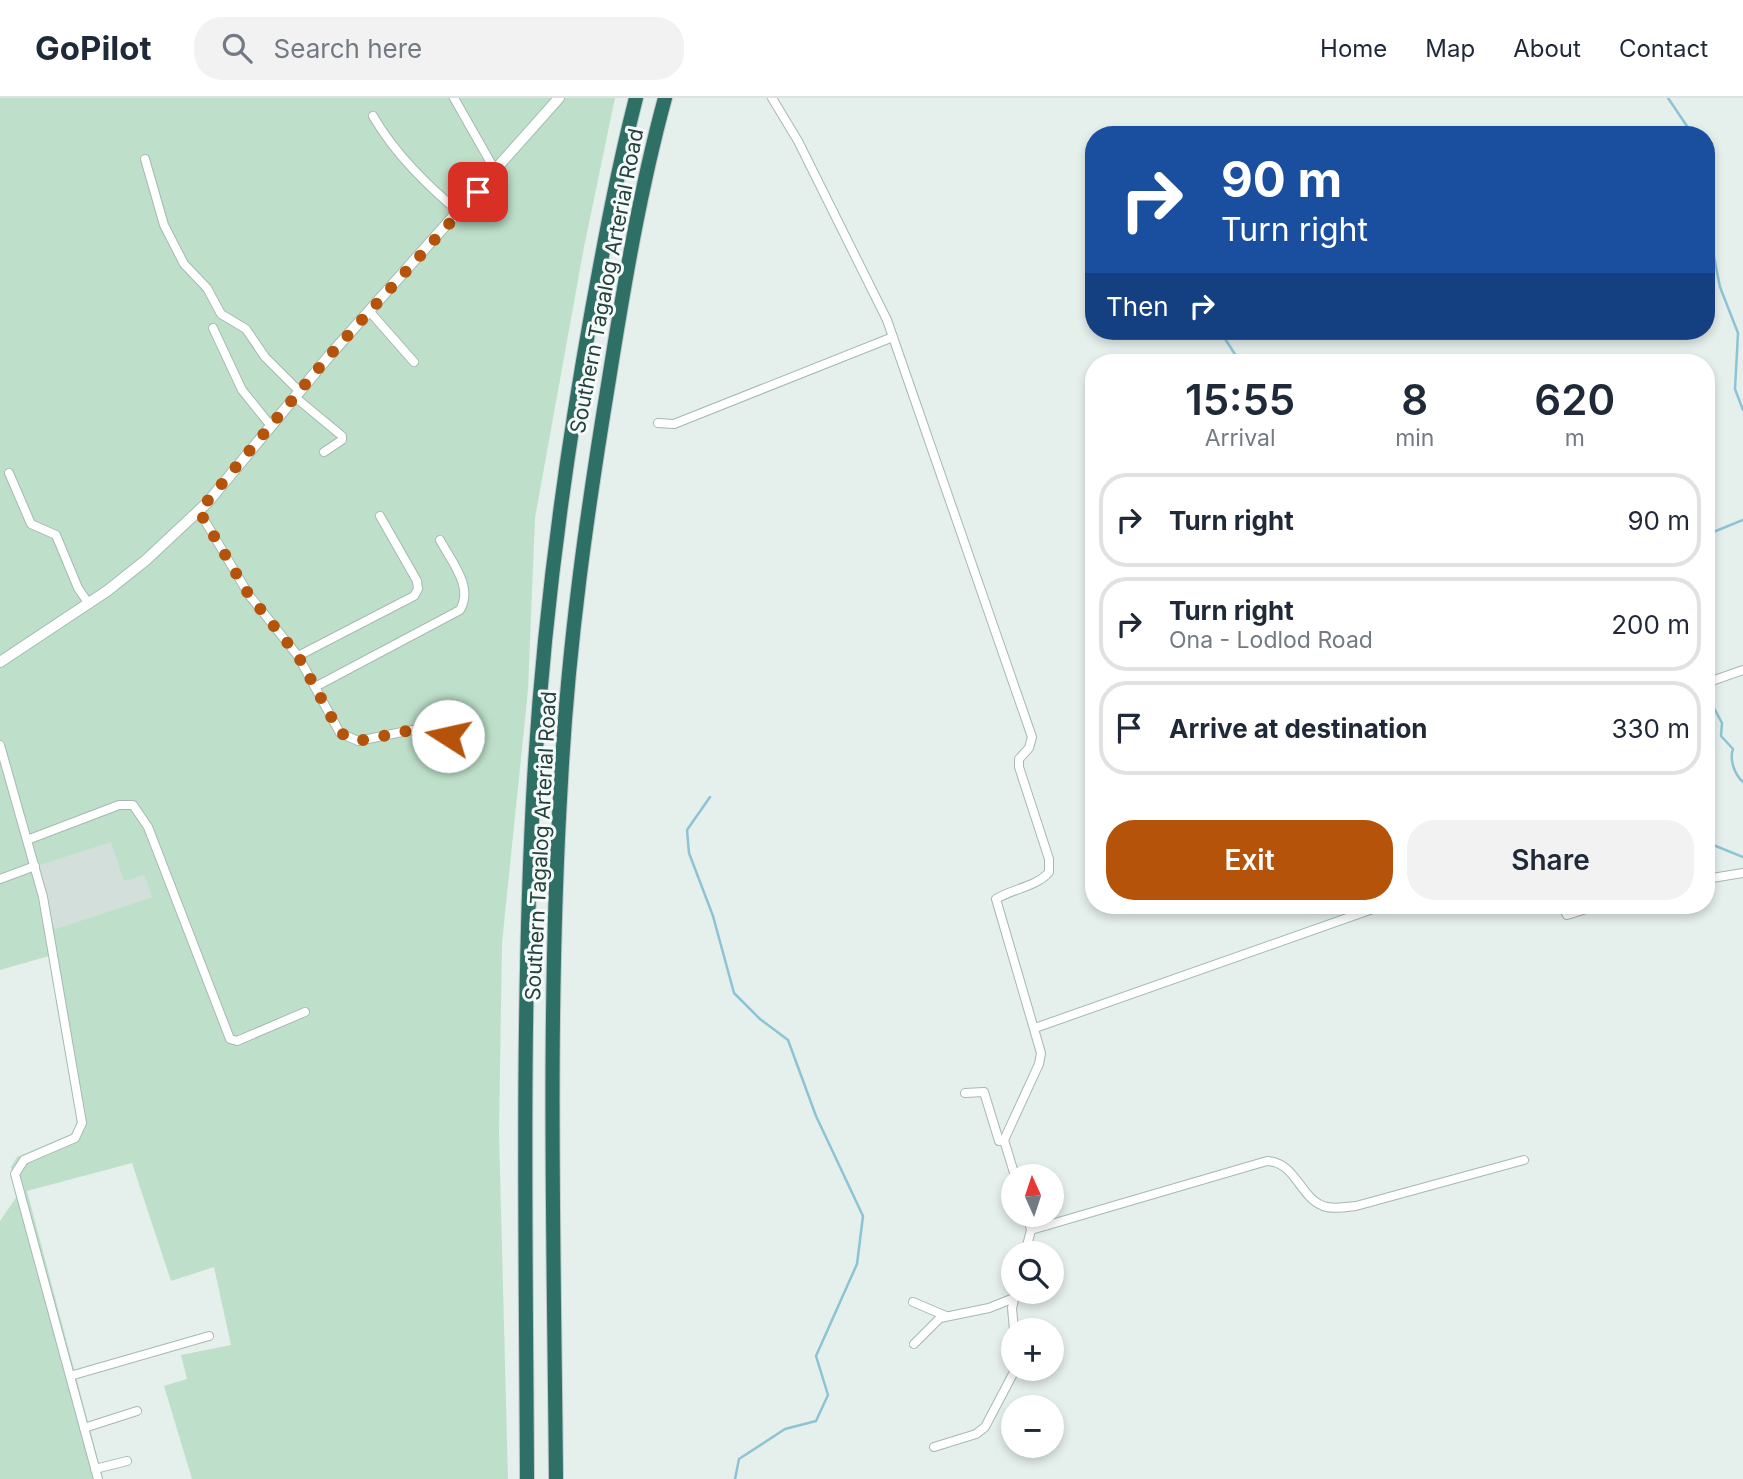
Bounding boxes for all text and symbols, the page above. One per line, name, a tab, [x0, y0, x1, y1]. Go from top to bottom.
search box	[194, 17, 684, 80]
text: GoPilot	[35, 28, 152, 68]
icon: search	[218, 29, 256, 67]
text: Search here	[274, 33, 422, 64]
text: Home	[1320, 34, 1387, 63]
text: Map	[1425, 34, 1475, 63]
text: About	[1513, 34, 1581, 63]
text: Contact	[1619, 34, 1708, 63]
street label: Southern Tagalog Arterial Road	[565, 126, 648, 435]
text: 90 m	[1221, 150, 1342, 209]
icon: right	[1106, 154, 1197, 245]
pin	[448, 162, 508, 222]
icon: arrive	[459, 173, 497, 211]
text: Turn right	[1221, 210, 1368, 249]
icon: right	[1183, 287, 1221, 325]
text: Then	[1106, 291, 1169, 322]
text: 15:55	[1185, 374, 1295, 425]
text: 8	[1401, 374, 1428, 425]
text: 620	[1534, 374, 1615, 425]
text: Arrival	[1205, 424, 1275, 452]
text: min	[1395, 424, 1434, 452]
text: m	[1565, 424, 1585, 452]
icon: right	[1110, 501, 1148, 539]
text: Turn right	[1169, 505, 1294, 536]
text: 90 m	[1627, 505, 1690, 536]
text: Turn right	[1169, 595, 1294, 626]
icon: right	[1110, 605, 1148, 643]
text: 200 m	[1611, 609, 1690, 640]
text: Ona - Lodlod Road	[1169, 626, 1373, 654]
street label: Southern Tagalog Arterial Road	[520, 691, 561, 1001]
position arrow	[411, 699, 485, 773]
icon: arrive	[1110, 709, 1148, 747]
text: Arrive at destination	[1169, 713, 1428, 744]
text: 330 m	[1611, 713, 1690, 744]
button: Exit	[1106, 820, 1393, 900]
button: Share	[1407, 820, 1694, 900]
north arrow	[1001, 1164, 1064, 1227]
map controls	[1001, 1164, 1064, 1458]
button: search	[1001, 1241, 1064, 1304]
button: +	[1001, 1318, 1064, 1381]
button: −	[1001, 1395, 1064, 1458]

